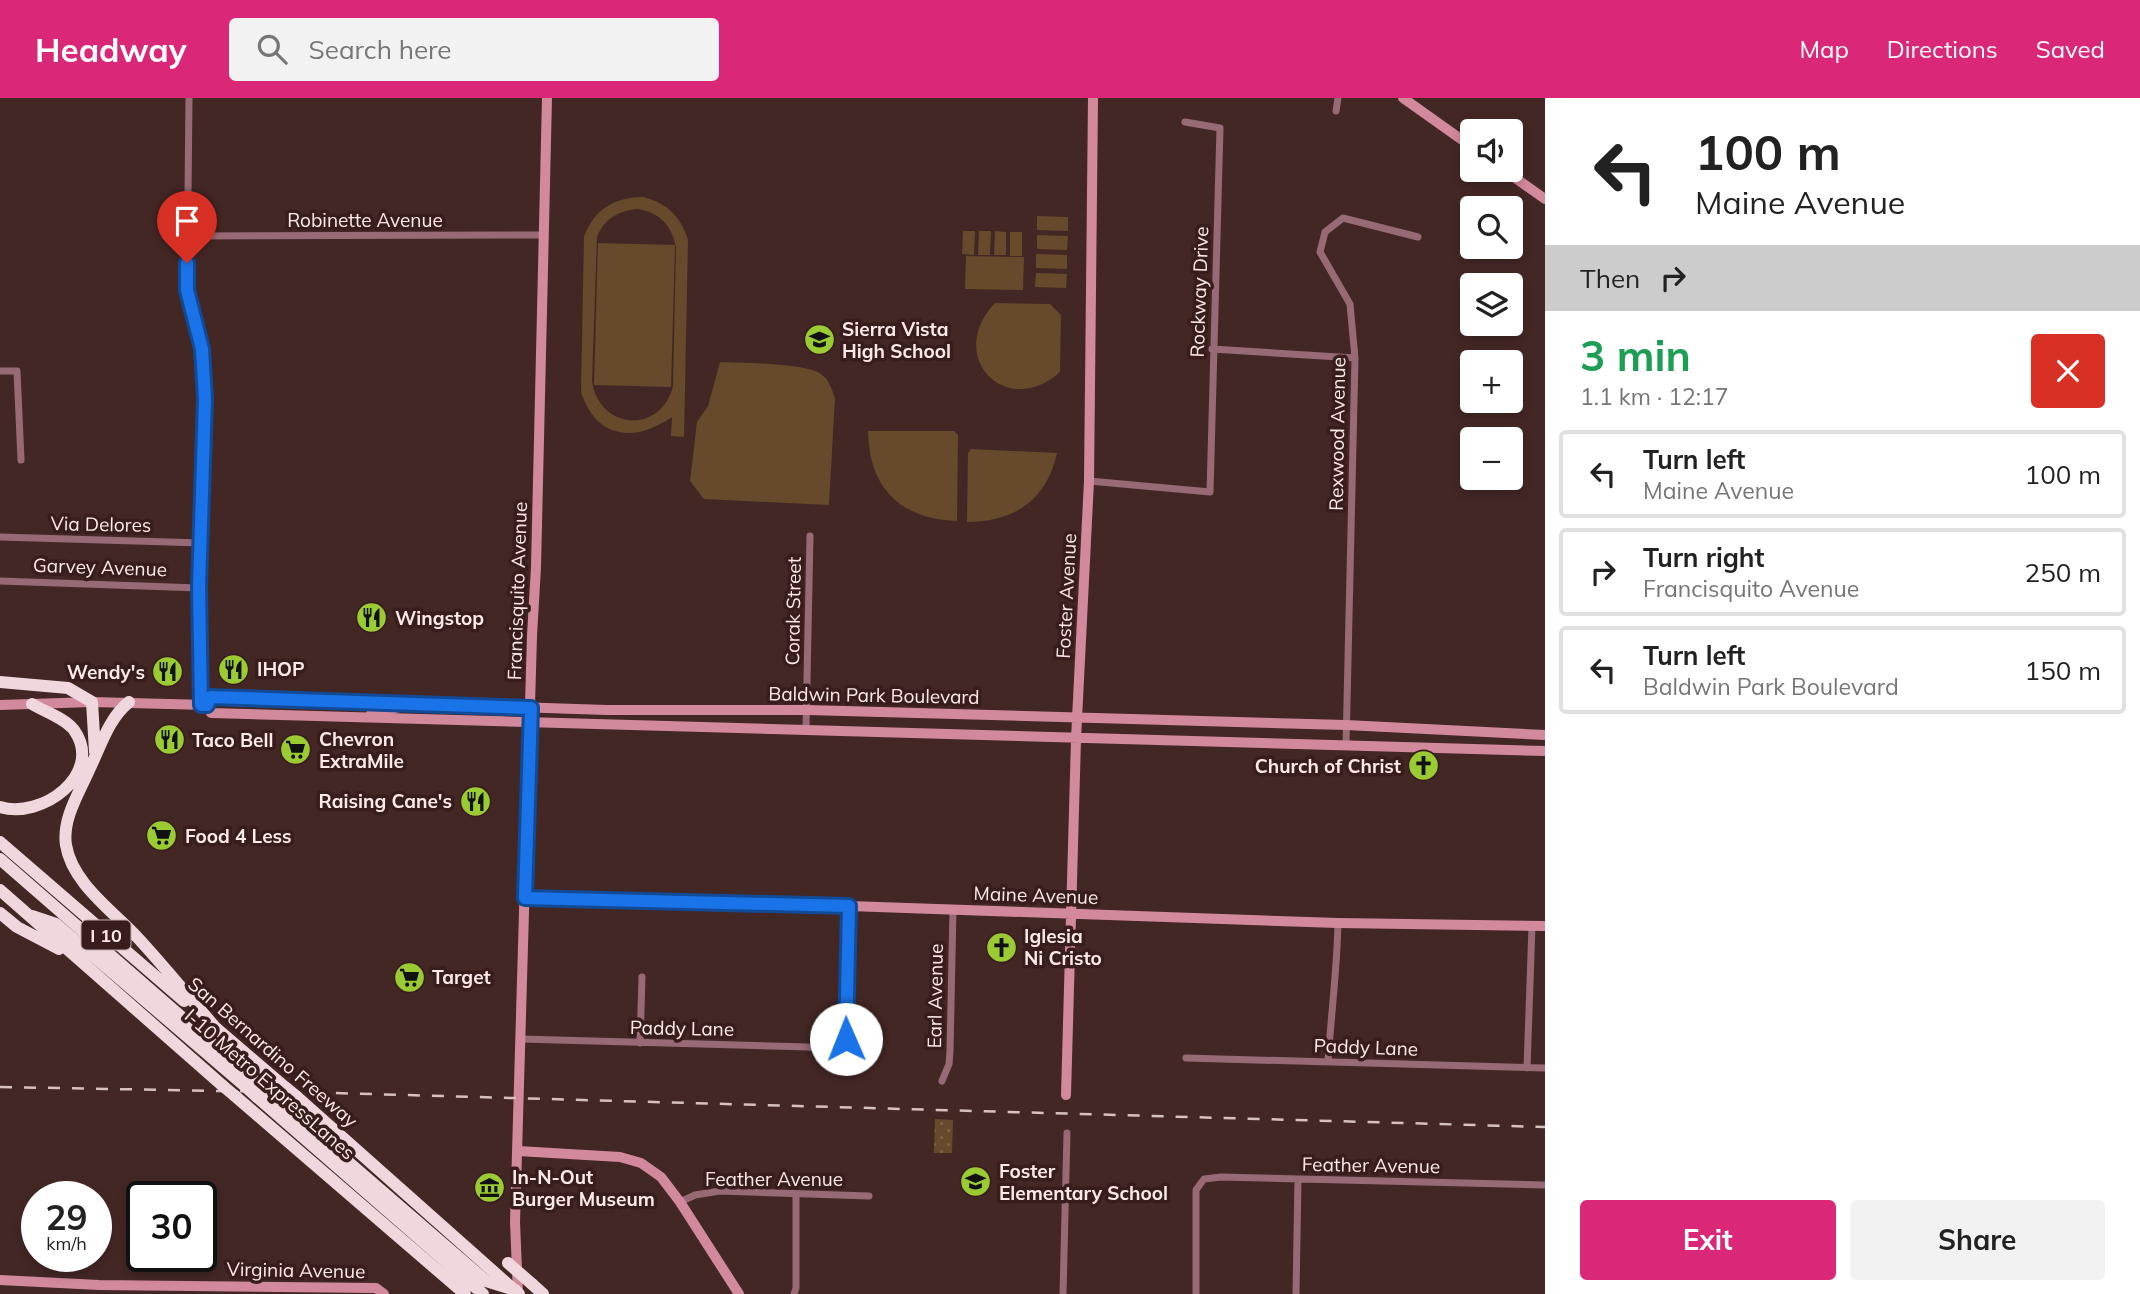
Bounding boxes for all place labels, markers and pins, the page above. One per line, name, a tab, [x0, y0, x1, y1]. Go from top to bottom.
pin	[157, 191, 217, 263]
place label: Sierra Vista High School	[842, 317, 951, 363]
school or university icon: Sierra Vista High School	[802, 323, 836, 357]
restaurant icon: Wingstop	[355, 601, 389, 635]
place label: Wingstop	[395, 606, 484, 630]
restaurant icon: IHOP	[217, 652, 251, 686]
restaurant icon: Wendy's	[151, 655, 185, 689]
place label: IHOP	[257, 657, 305, 681]
place label: Wendy's	[67, 660, 145, 684]
restaurant icon: Taco Bell	[152, 723, 186, 757]
place label: Chevron ExtraMile	[319, 727, 404, 773]
place label: Taco Bell	[192, 728, 273, 752]
supermarket icon: Chevron ExtraMile	[279, 733, 313, 767]
church icon: Church of Christ	[1407, 749, 1441, 783]
place label: Church of Christ	[1255, 754, 1401, 778]
restaurant icon: Raising Cane's	[458, 784, 492, 818]
place label: Raising Cane's	[319, 789, 452, 813]
supermarket icon: Food 4 Less	[145, 819, 179, 853]
place label: Food 4 Less	[185, 824, 292, 848]
place label: Iglesia Ni Cristo	[1024, 924, 1102, 970]
church icon: Iglesia Ni Cristo	[984, 930, 1018, 964]
supermarket icon: Target	[392, 960, 426, 994]
place label: Target	[432, 965, 491, 989]
place label: Foster Elementary School	[999, 1159, 1168, 1205]
place label: In-N-Out Burger Museum	[512, 1165, 655, 1211]
school or university icon: Foster Elementary School	[959, 1165, 993, 1199]
museum icon: In-N-Out Burger Museum	[472, 1171, 506, 1205]

